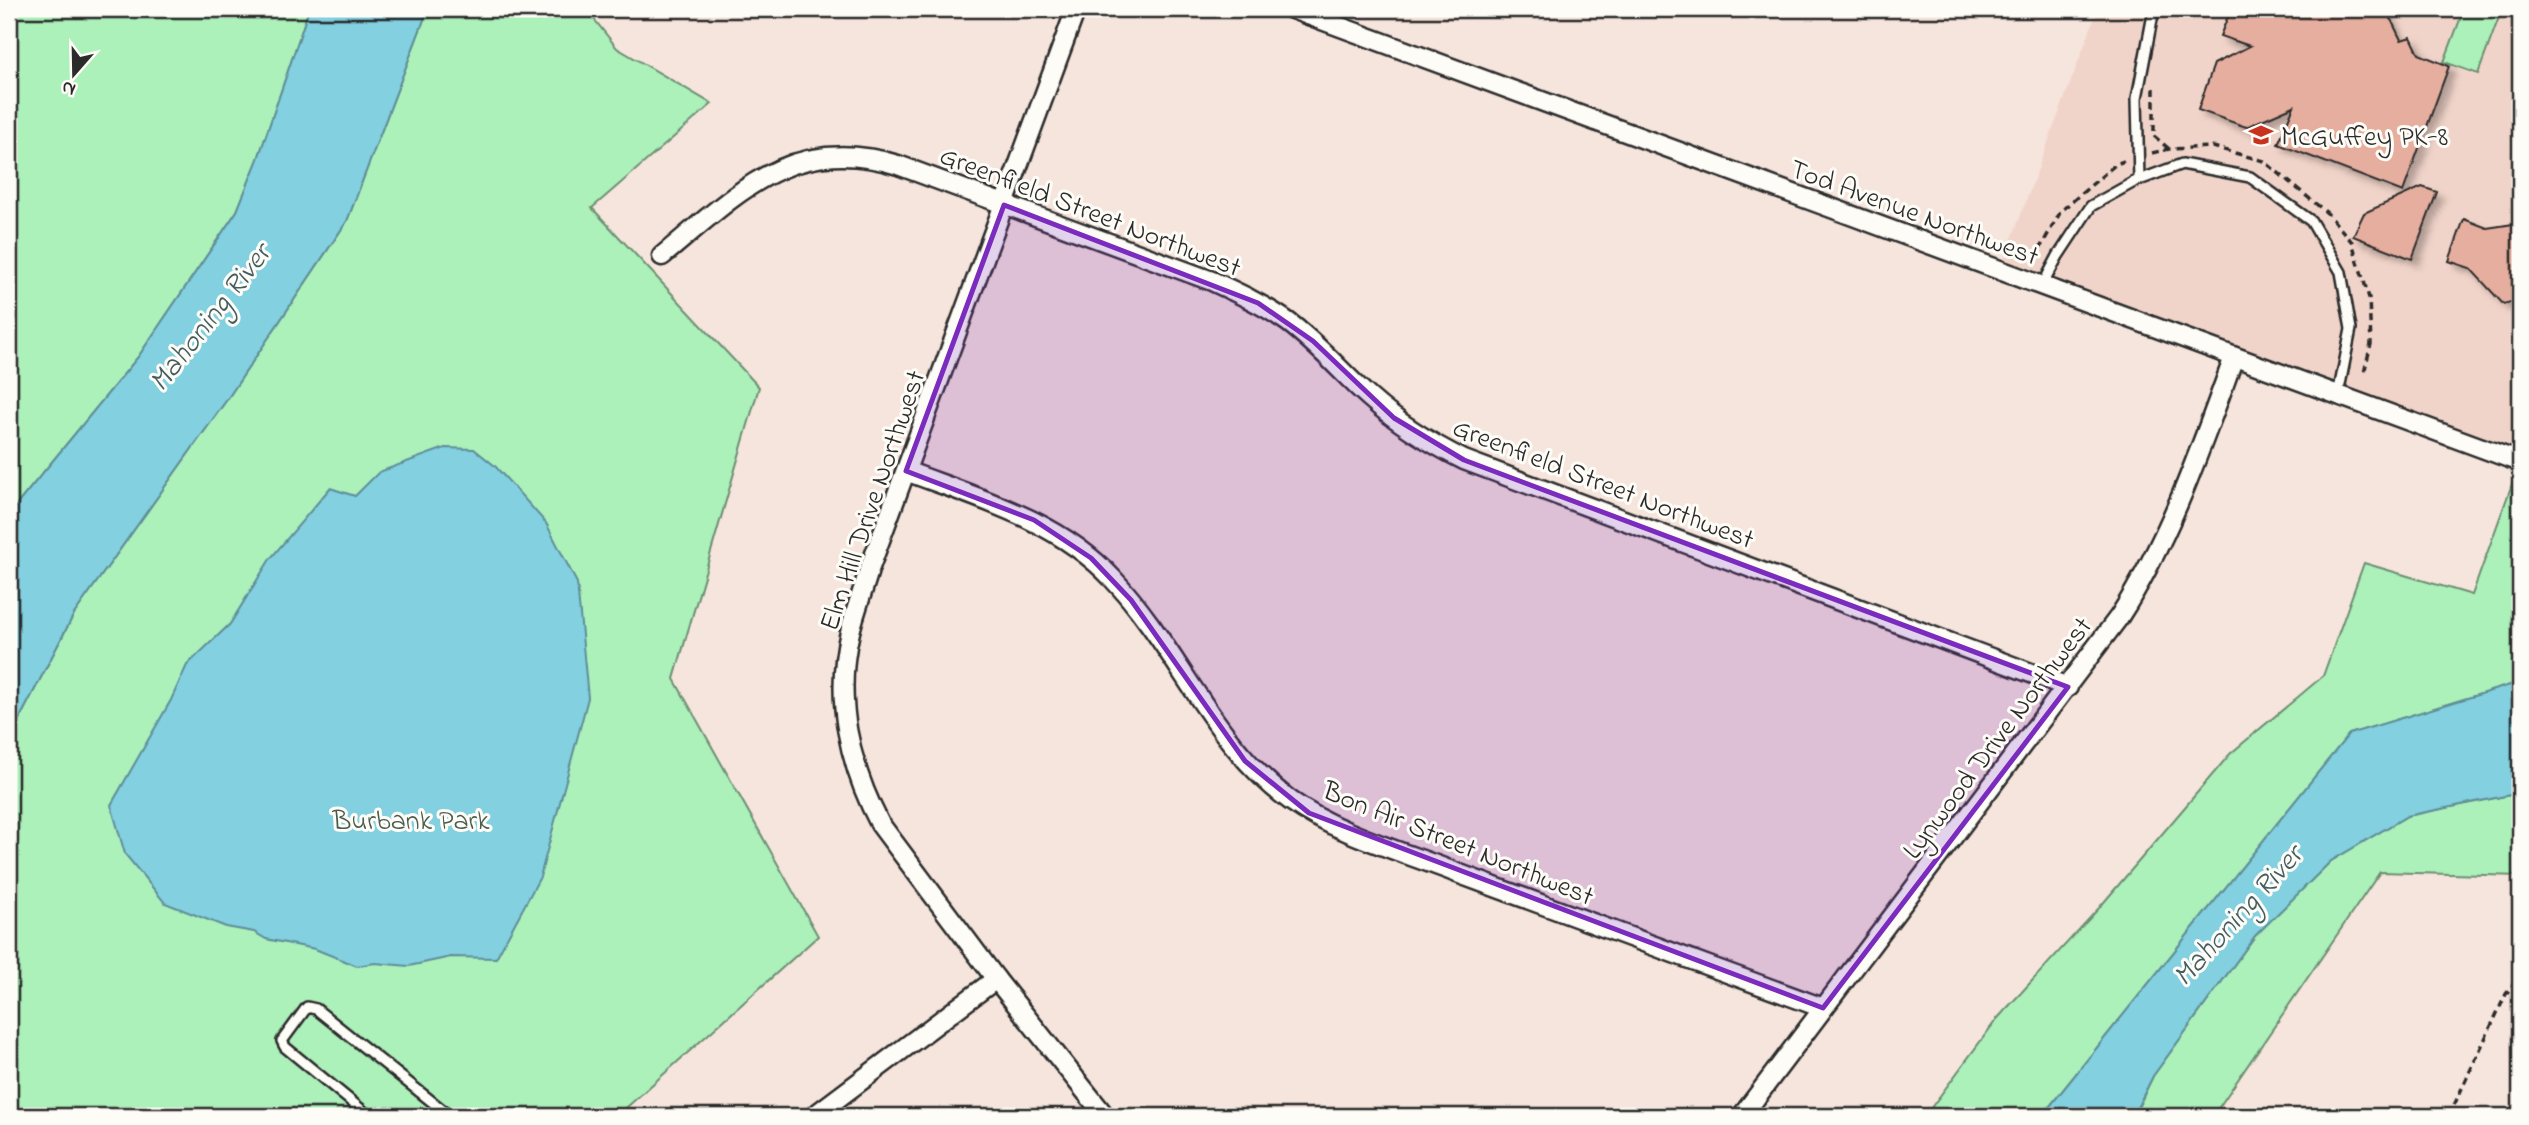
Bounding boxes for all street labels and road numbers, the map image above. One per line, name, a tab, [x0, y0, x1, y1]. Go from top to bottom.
street label: Greenfield Street Northwest	[933, 137, 1247, 290]
street label: Tod Avenue Northwest	[1784, 150, 2044, 278]
street label: Elm Hill Drive Northwest	[810, 365, 938, 637]
street label: Greenfield Street Northwest	[1446, 409, 1760, 562]
street label: Lynwood Drive Northwest	[1894, 609, 2104, 869]
street label: Bon Air Street Northwest	[1315, 772, 1599, 918]

